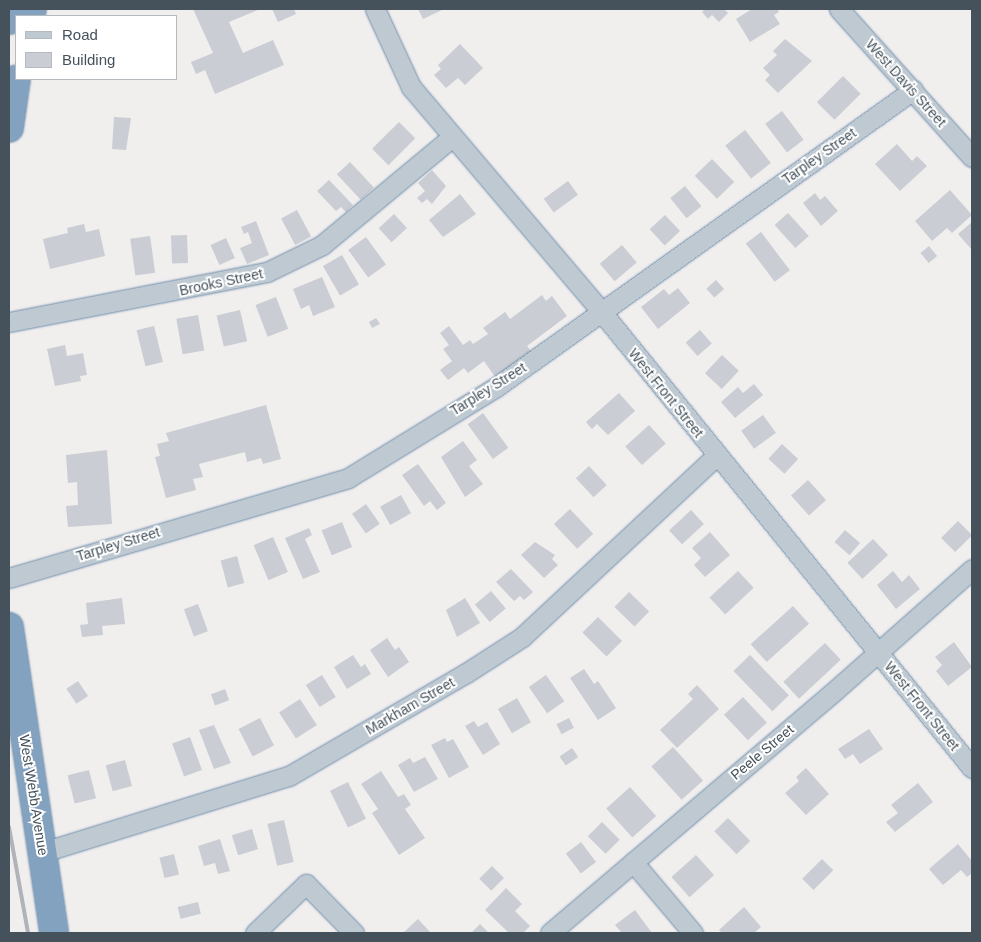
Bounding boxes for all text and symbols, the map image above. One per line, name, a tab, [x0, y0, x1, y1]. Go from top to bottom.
legend	[15, 15, 178, 80]
text: Road	[62, 26, 98, 43]
street label: West Davis Street	[862, 36, 950, 130]
text: Building	[62, 51, 115, 68]
street label: Tarpley Street	[779, 124, 859, 188]
street label: Brooks Street	[178, 265, 264, 299]
street label: West Front Street	[625, 345, 707, 441]
street label: Tarpley Street	[447, 359, 529, 419]
street label: Tarpley Street	[74, 523, 162, 565]
street label: West Front Street	[881, 658, 963, 754]
street label: Markham Street	[363, 674, 457, 738]
street label: Peele Street	[727, 721, 797, 783]
street label: West Webb Avenue	[16, 733, 52, 857]

